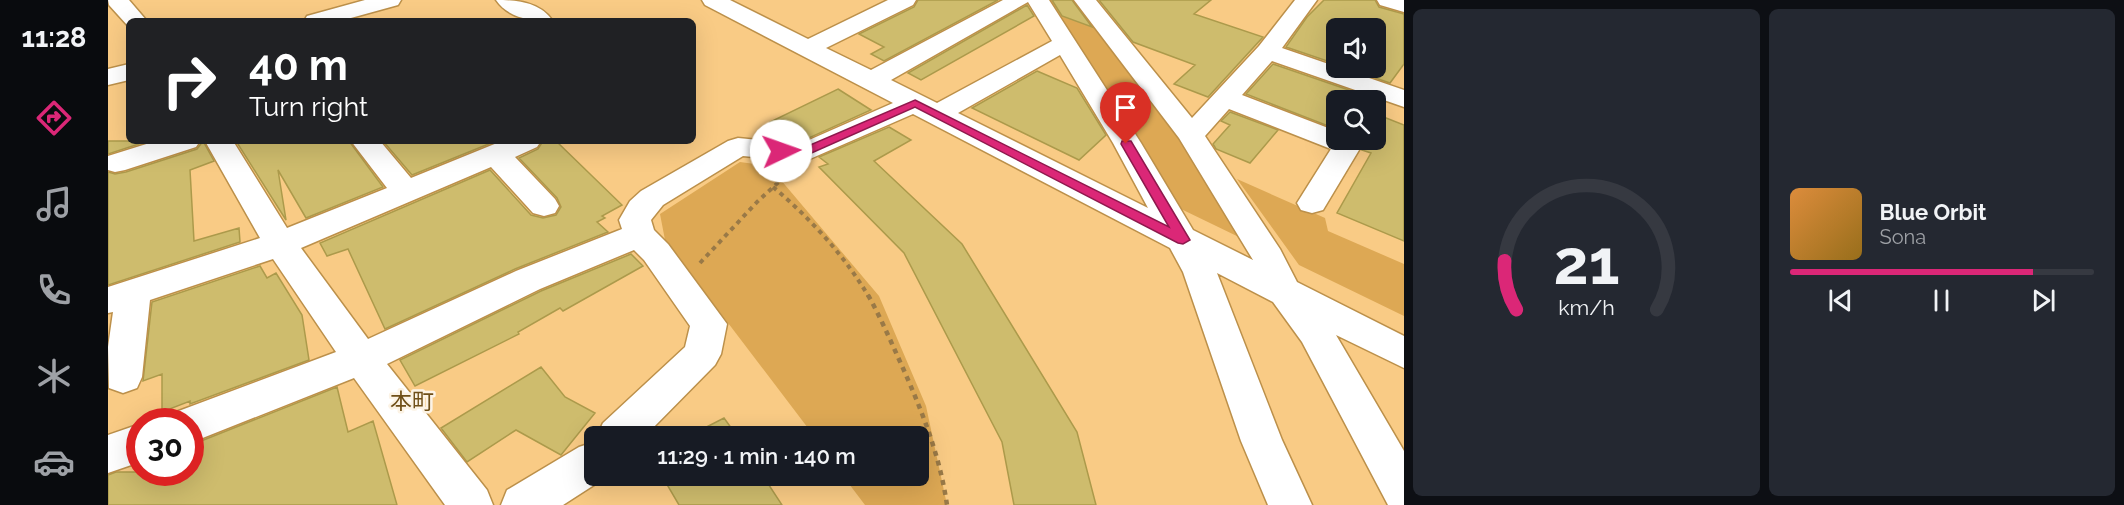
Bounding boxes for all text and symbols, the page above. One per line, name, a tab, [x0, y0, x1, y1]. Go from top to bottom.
map controls	[1326, 18, 1386, 150]
button: sound	[1326, 18, 1386, 78]
text: 11:28	[22, 22, 86, 53]
text: 40 m	[249, 41, 348, 90]
icon: right	[150, 42, 228, 120]
pin	[1100, 82, 1151, 144]
button: search	[1326, 90, 1386, 150]
text: Turn right	[249, 91, 368, 122]
icon: arrive	[1109, 91, 1142, 124]
icon: directions	[33, 97, 75, 139]
position arrow	[749, 119, 813, 183]
icon: music	[33, 183, 75, 225]
text: Blue Orbit	[1880, 199, 1987, 225]
text: 21	[1553, 225, 1619, 299]
text: Sona	[1880, 225, 1926, 249]
icon: phone	[33, 269, 75, 311]
icon: previous	[1824, 284, 1857, 317]
icon: pause	[1925, 284, 1958, 317]
icon: next	[2027, 284, 2060, 317]
text: km/h	[1558, 295, 1615, 320]
icon: climate	[33, 355, 75, 397]
district label: 本町	[390, 388, 434, 414]
speed limit sign: 30	[126, 408, 204, 486]
icon: car	[33, 441, 75, 483]
text: 11:29 · 1 min · 140 m	[657, 443, 856, 469]

